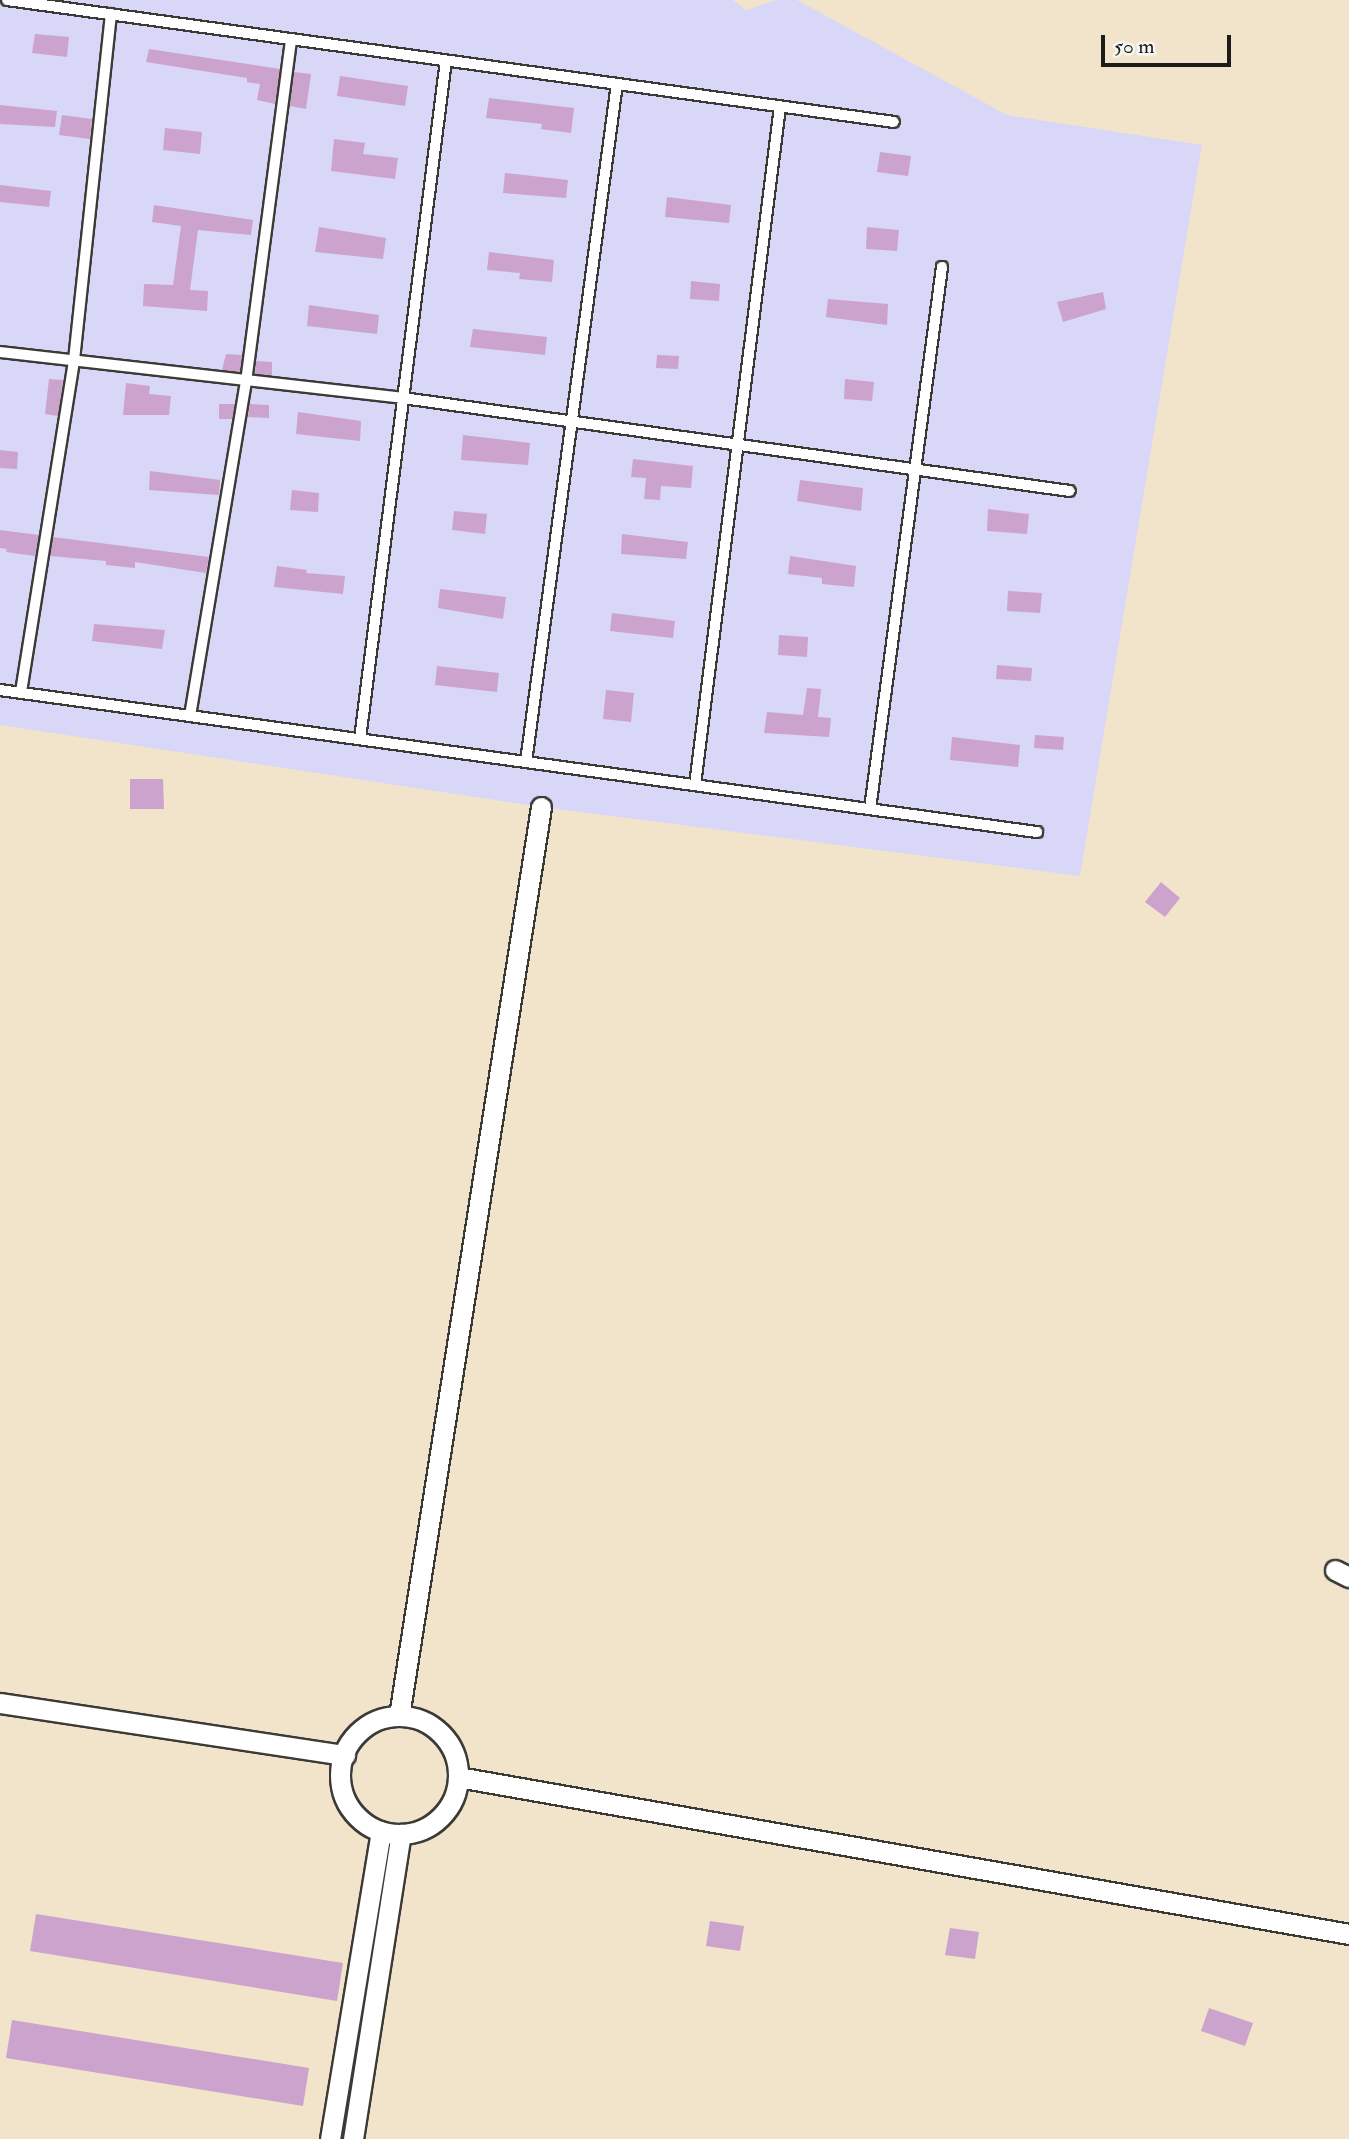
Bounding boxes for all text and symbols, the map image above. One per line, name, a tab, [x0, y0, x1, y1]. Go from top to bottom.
scale bar	[1104, 21, 1234, 65]
text: 50 m	[1114, 33, 1155, 60]

